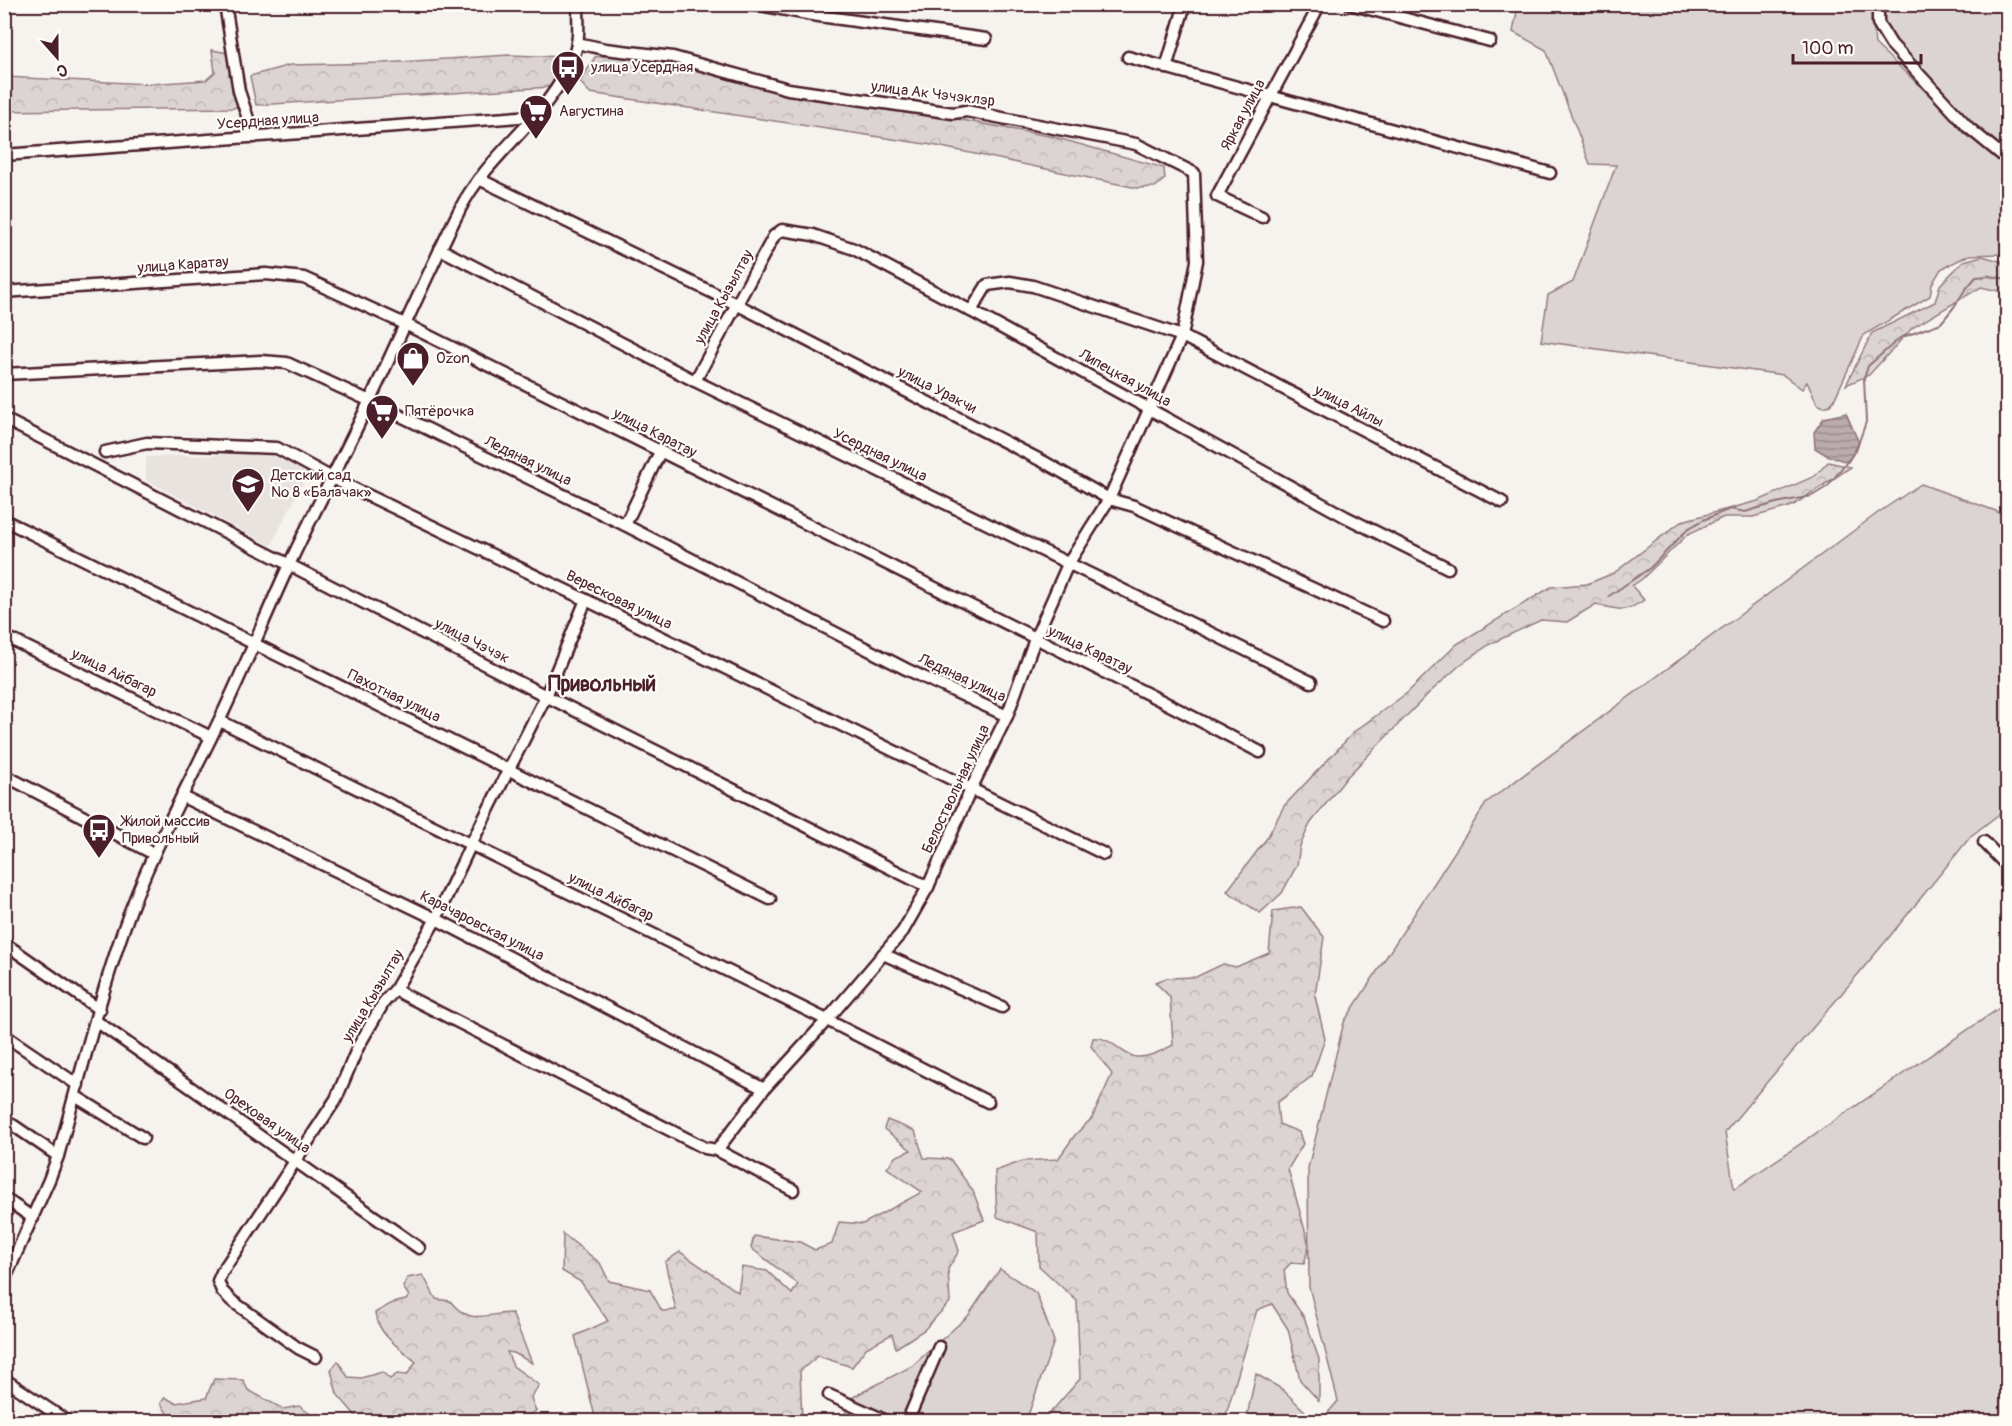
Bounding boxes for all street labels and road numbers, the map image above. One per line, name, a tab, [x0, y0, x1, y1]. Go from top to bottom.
street label: Яркая улица	[1216, 76, 1270, 154]
street label: улица Ак Чэчэклэр	[869, 77, 996, 111]
street label: Усердная улица	[216, 108, 320, 134]
street label: улица Кызылтау	[690, 246, 758, 348]
street label: улица Каратау	[136, 252, 230, 278]
street label: Липецкая улица	[1075, 344, 1174, 411]
street label: улица Уракчи	[894, 362, 980, 418]
street label: улица Айлы	[1310, 380, 1387, 432]
street label: улица Каратау	[609, 403, 700, 462]
street label: Усердная улица	[830, 424, 930, 486]
street label: Ледяная улица	[480, 431, 575, 490]
street label: Вересковая улица	[563, 566, 675, 634]
street label: улица Чэчэк	[431, 614, 513, 668]
street label: улица Каратау	[1044, 621, 1136, 679]
street label: улица Айбагар	[67, 644, 160, 702]
street label: Ледяная улица	[914, 649, 1009, 707]
street label: Пахотная улица	[344, 665, 444, 727]
street label: Белоствольная улица	[918, 722, 994, 856]
street label: улица Айбагар	[564, 868, 657, 926]
street label: Карачаровская улица	[417, 887, 547, 966]
street label: улица Кызылтау	[337, 946, 408, 1047]
street label: Ореховая улица	[220, 1084, 314, 1158]

